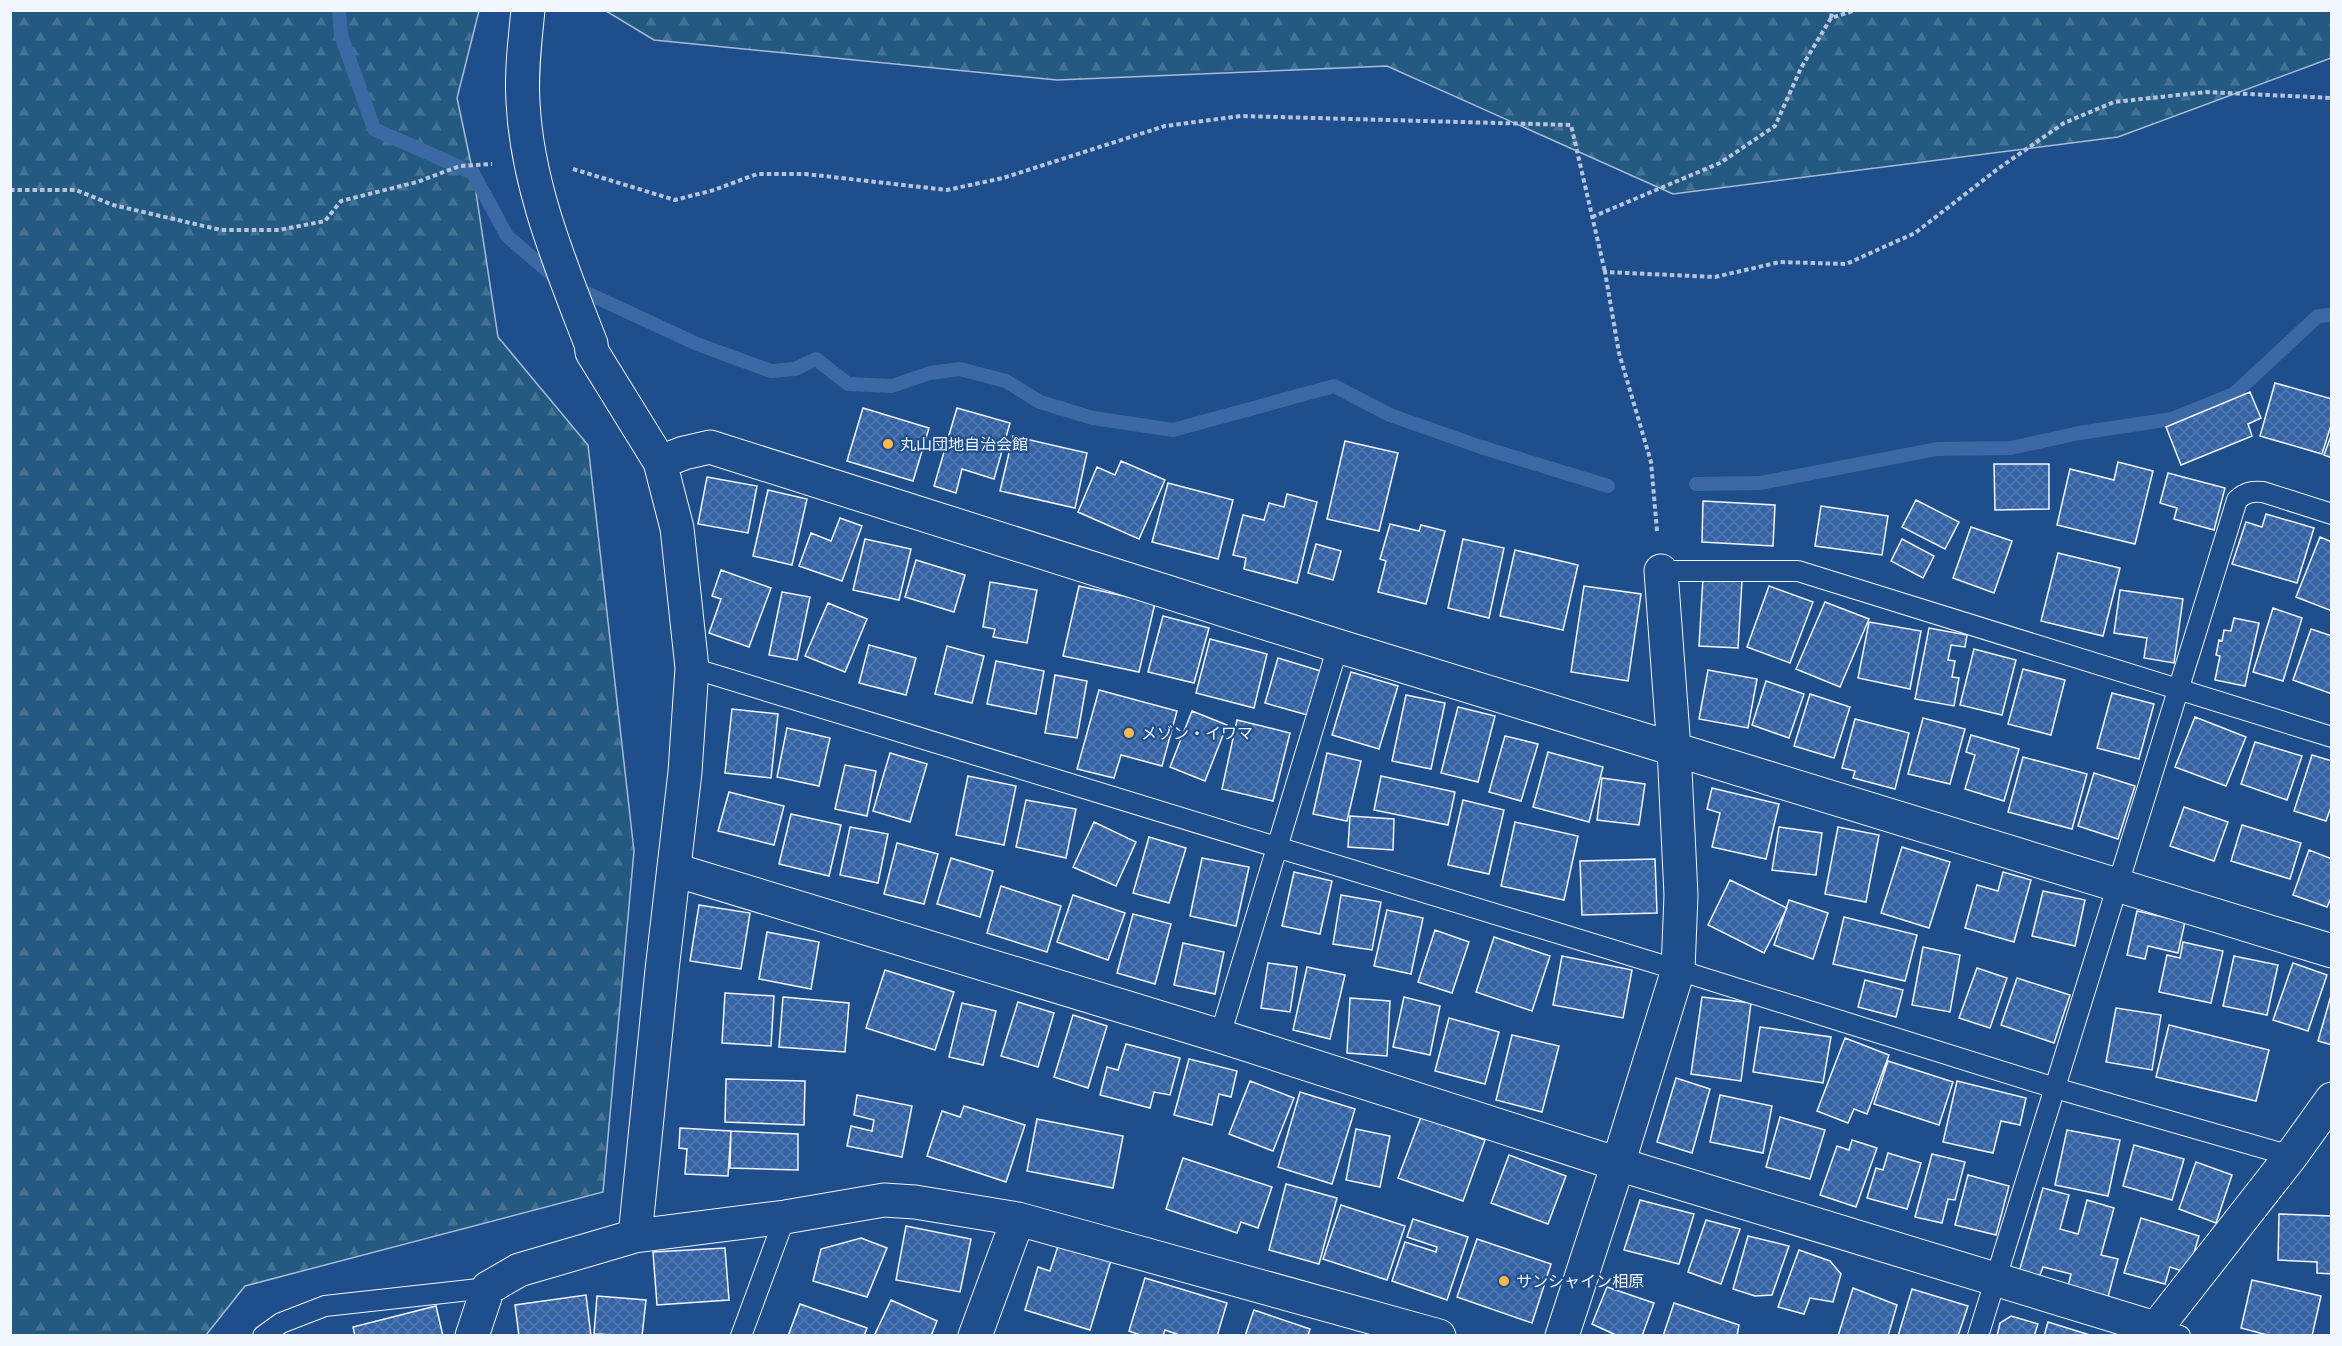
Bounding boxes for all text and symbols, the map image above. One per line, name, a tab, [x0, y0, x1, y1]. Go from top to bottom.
place label: 丸山団地自治会館	[900, 435, 1028, 454]
marker: 丸山団地自治会館	[881, 437, 895, 451]
place label: メゾン・イワマ	[1141, 724, 1253, 743]
marker: メゾン・イワマ	[1122, 726, 1136, 740]
place label: サンシャイン相原	[1516, 1272, 1644, 1291]
marker: サンシャイン相原	[1497, 1274, 1511, 1288]

